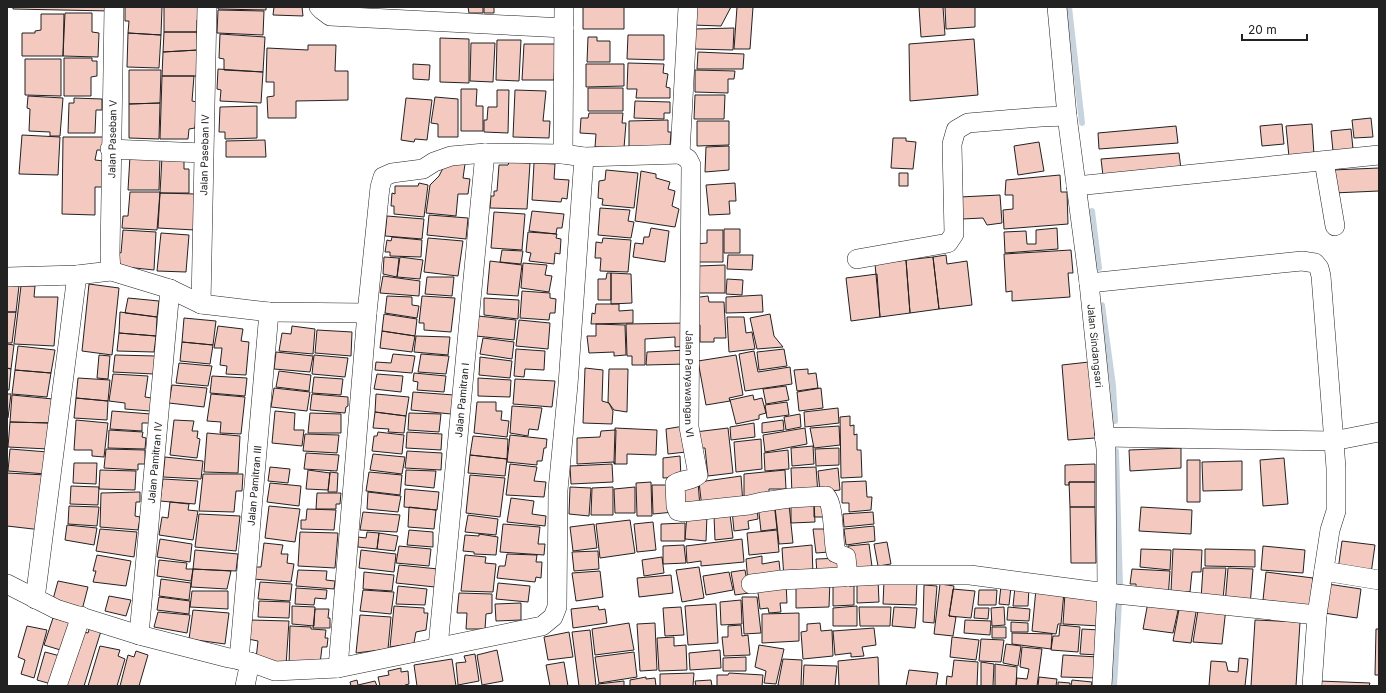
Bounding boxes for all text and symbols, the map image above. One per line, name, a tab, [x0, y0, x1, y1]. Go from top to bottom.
scale bar	[1242, 16, 1307, 42]
text: 20 m	[1248, 22, 1277, 37]
street label: Jalan Paseban V	[105, 99, 119, 179]
street label: Jalan Paseban IV	[197, 114, 211, 196]
street label: Jalan Sindangsari	[1085, 303, 1106, 388]
street label: Jalan Panyawangan VI	[683, 330, 697, 438]
street label: Jalan Pamitran I	[452, 362, 471, 438]
street label: Jalan Pamitran IV	[145, 421, 164, 504]
street label: Jalan Pamitran III	[245, 445, 263, 526]

